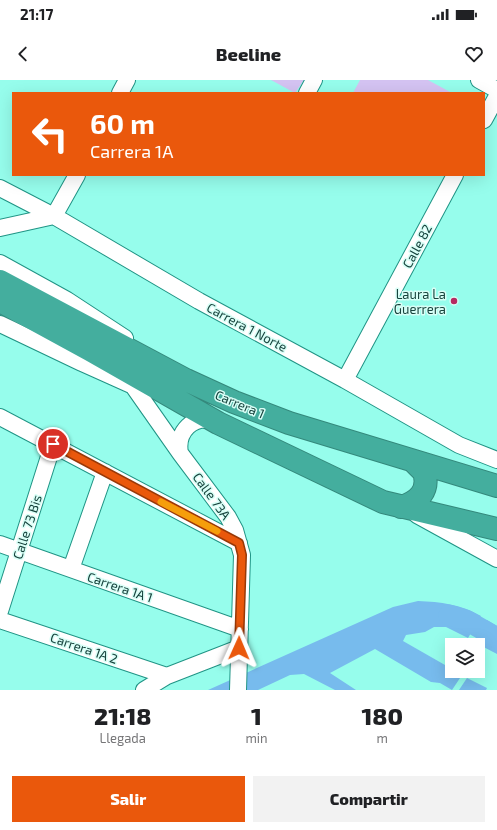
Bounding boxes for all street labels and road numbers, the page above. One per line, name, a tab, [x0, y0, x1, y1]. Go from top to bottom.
street label: Calle 82	[399, 221, 435, 271]
street label: Carrera 1 Norte	[204, 299, 290, 355]
street label: Carrera 1	[213, 386, 267, 422]
street label: Calle 73A	[190, 469, 234, 523]
street label: Calle 73 Bis	[9, 493, 45, 561]
street label: Carrera 1A 1	[85, 568, 155, 606]
street label: Carrera 1A 2	[48, 629, 120, 667]

